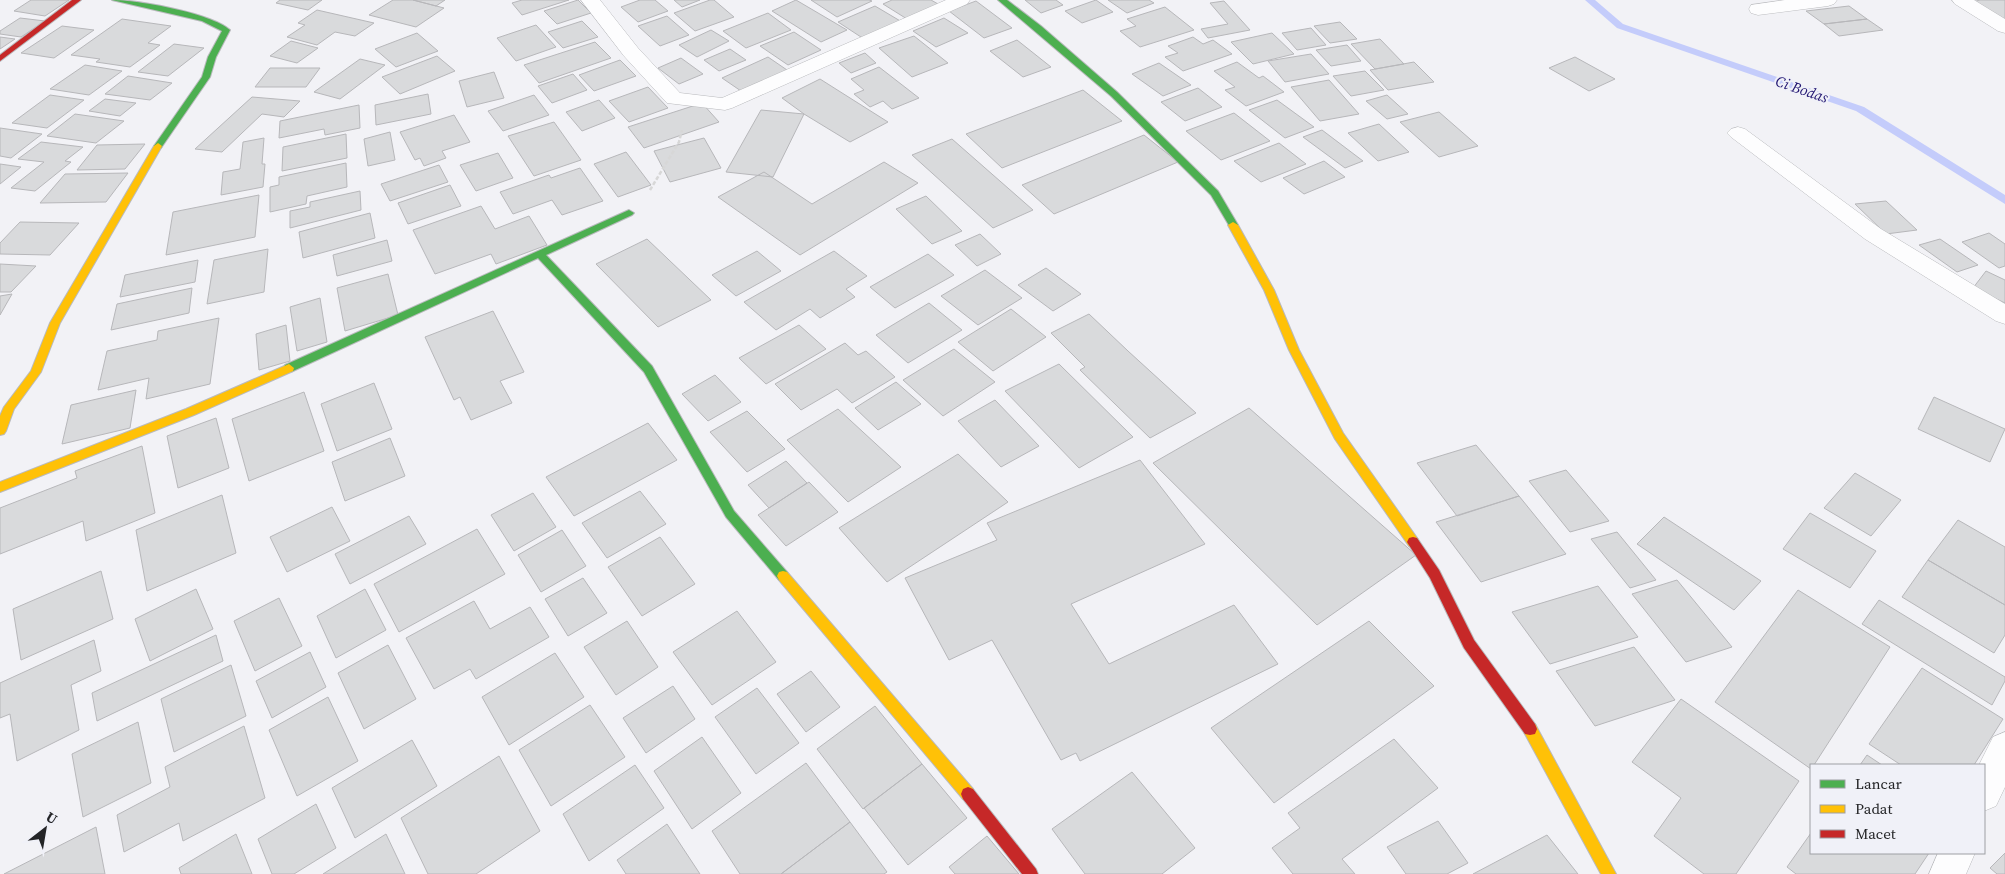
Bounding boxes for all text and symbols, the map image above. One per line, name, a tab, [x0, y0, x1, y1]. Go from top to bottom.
water label: Ci Bodas	[1773, 70, 1832, 108]
legend	[1810, 764, 1985, 854]
text: Lancar	[1855, 773, 1902, 794]
text: Padat	[1855, 798, 1892, 819]
north arrow	[20, 804, 70, 854]
text: U	[42, 807, 61, 829]
text: Macet	[1855, 823, 1896, 844]

